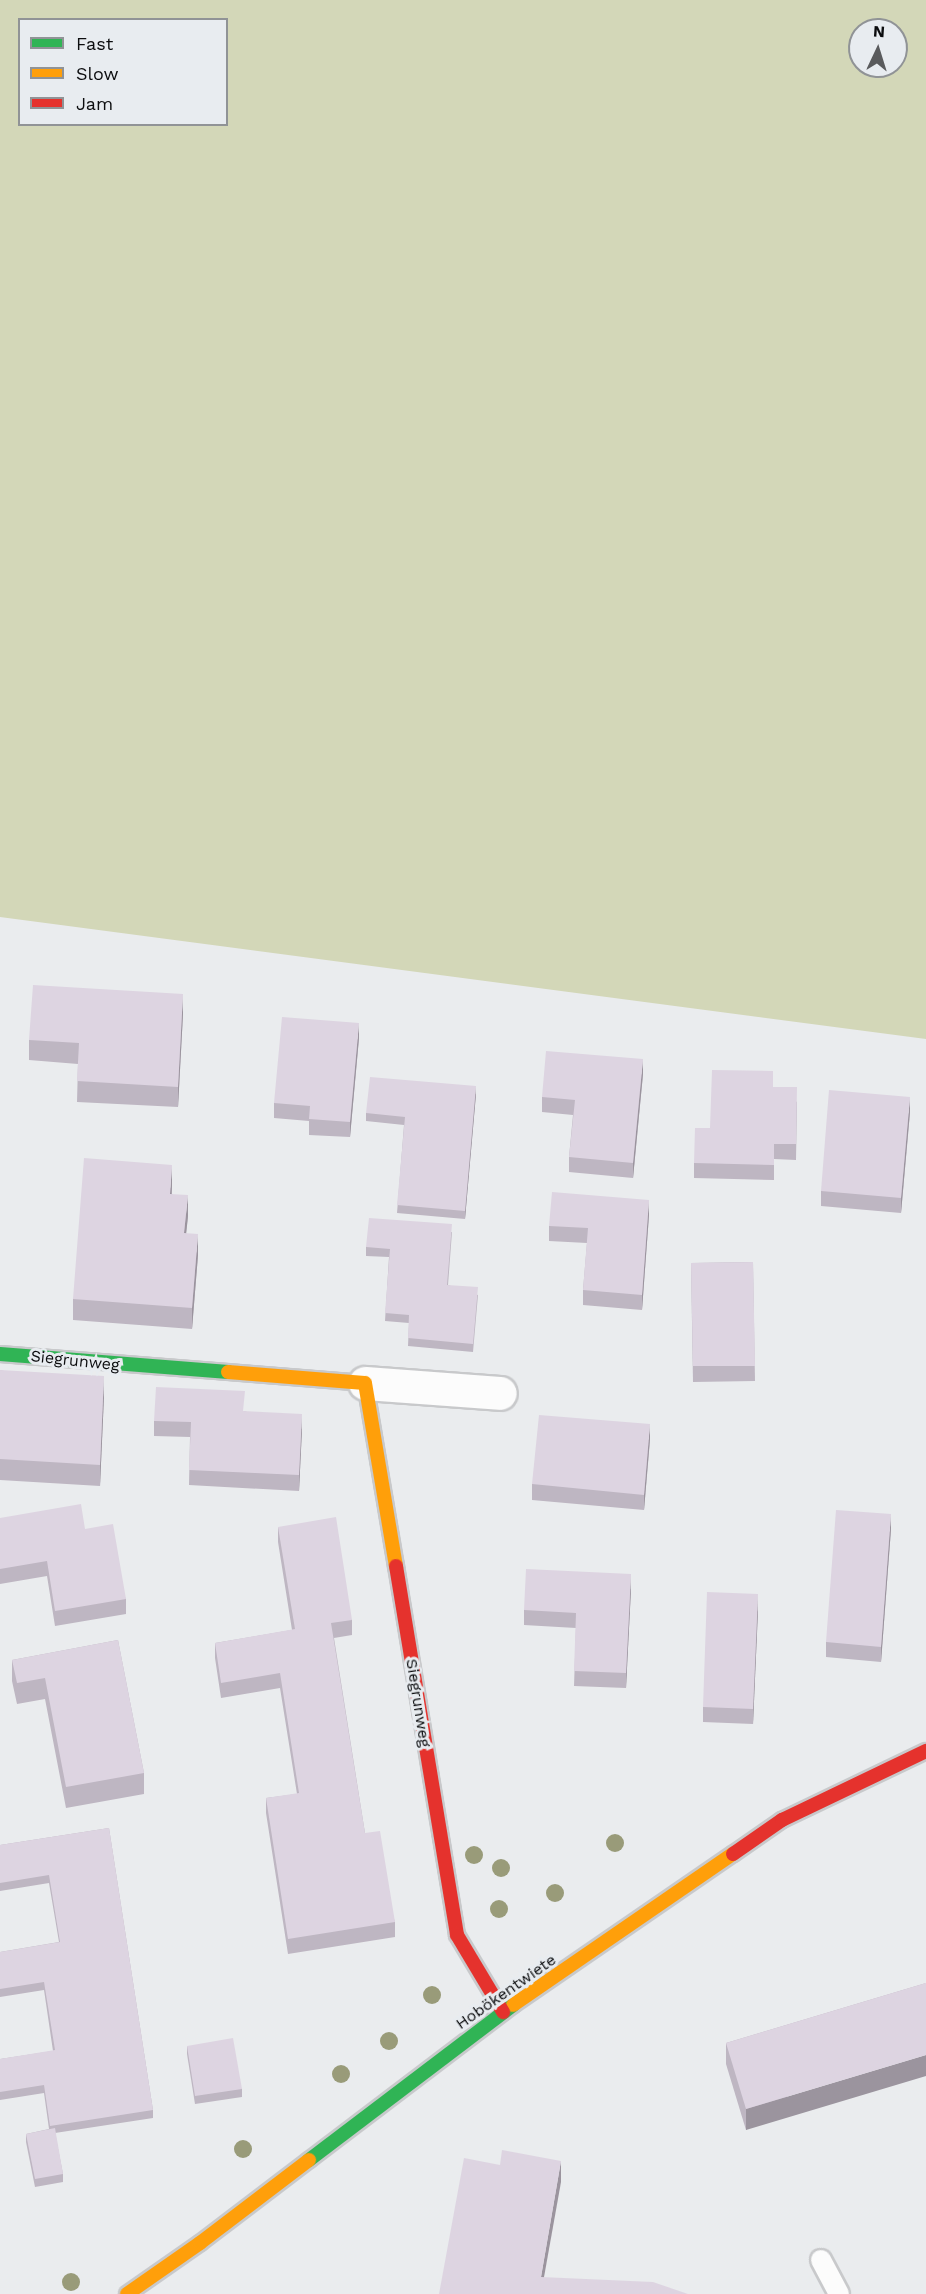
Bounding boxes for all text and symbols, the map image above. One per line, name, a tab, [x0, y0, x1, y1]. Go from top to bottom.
legend	[18, 18, 228, 126]
north arrow	[848, 18, 908, 78]
text: N	[873, 22, 886, 41]
text: Fast	[76, 33, 113, 54]
text: Slow	[76, 63, 119, 84]
text: Jam	[76, 93, 113, 114]
street label: Siegrunweg	[30, 1347, 120, 1375]
street label: Siegrunweg	[402, 1657, 434, 1749]
street label: Hobökentwiete	[452, 1950, 560, 2034]

